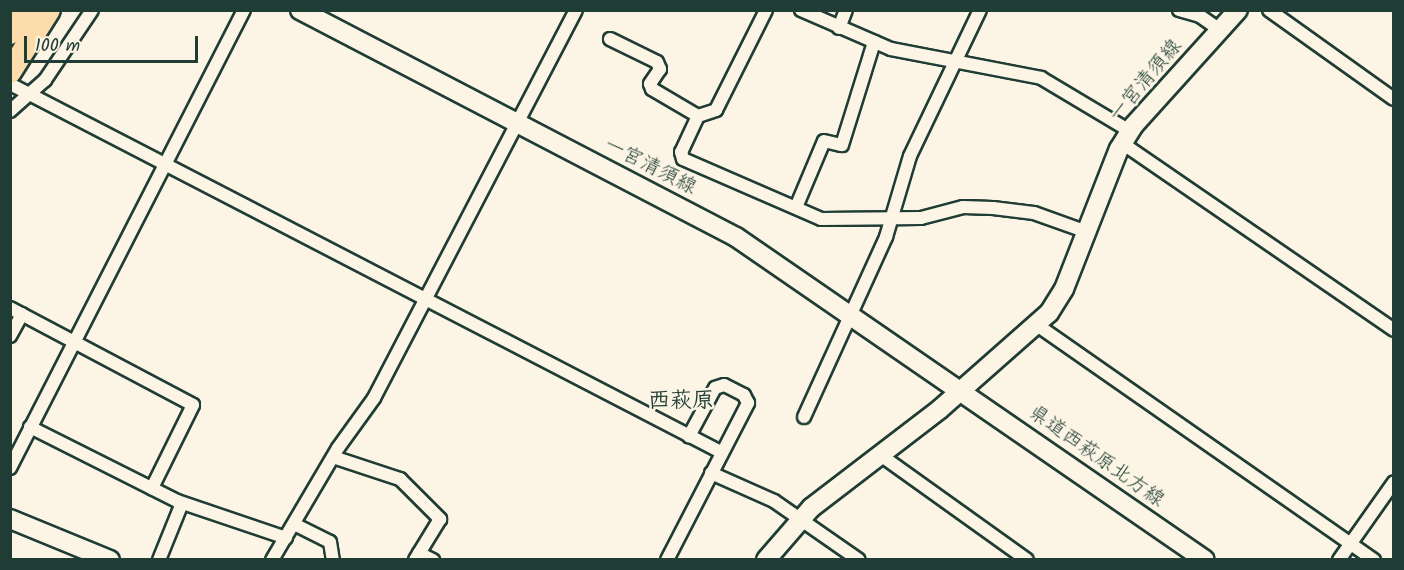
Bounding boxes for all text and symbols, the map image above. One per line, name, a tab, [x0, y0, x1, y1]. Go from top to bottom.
scale bar	[27, 24, 201, 62]
text: 100 m	[35, 32, 80, 61]
street label: 一宮清須線	[1105, 35, 1187, 127]
street label: 一宮清須線	[600, 134, 700, 200]
district label: 西萩原	[648, 389, 714, 415]
street label: 県道西萩原北方線	[1024, 401, 1168, 513]

